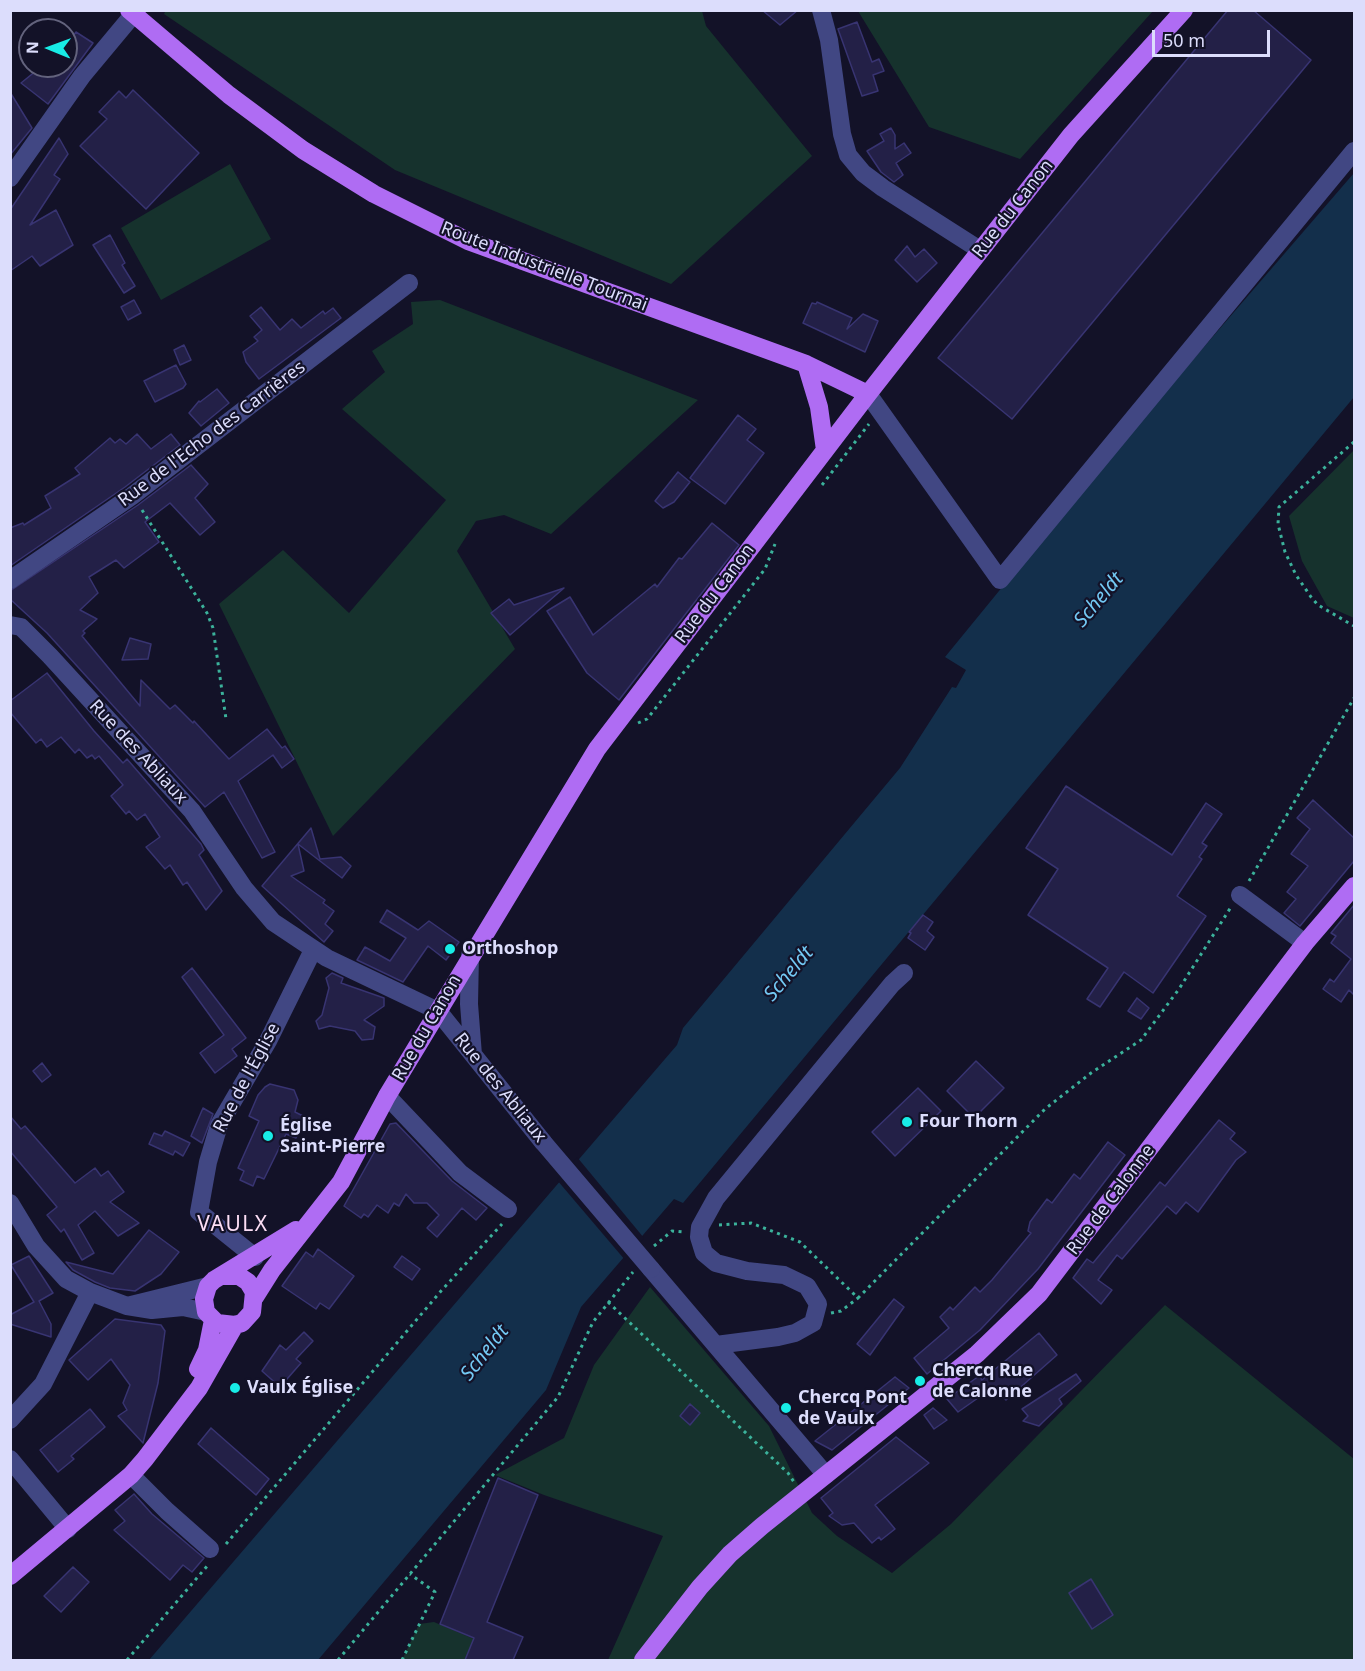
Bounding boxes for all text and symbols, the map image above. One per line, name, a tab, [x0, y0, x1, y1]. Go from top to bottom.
north arrow	[18, 18, 78, 78]
scale bar	[1155, 18, 1274, 56]
text: 50 m	[1163, 28, 1205, 52]
text: N	[21, 41, 43, 54]
street label: Rue du Canon	[968, 156, 1058, 262]
street label: Route Industrielle Tournai	[438, 218, 650, 316]
street label: Rue de l'Echo des Carrières	[114, 357, 310, 511]
street label: Rue du Canon	[671, 540, 759, 648]
water label: Scheldt	[1069, 568, 1129, 632]
street label: Rue des Abliaux	[84, 696, 192, 808]
place label: Orthoshop	[462, 938, 558, 960]
marker: Orthoshop	[443, 942, 457, 956]
water label: Scheldt	[759, 942, 819, 1006]
street label: Rue du Canon	[388, 971, 466, 1085]
street label: Rue de l'Église	[209, 1020, 285, 1136]
street label: Rue des Abliaux	[449, 1029, 551, 1147]
place label: Four Thorn	[919, 1111, 1018, 1133]
place label: Église Saint-Pierre	[280, 1115, 385, 1158]
marker: Four Thorn	[900, 1115, 914, 1129]
marker: Église Saint-Pierre	[261, 1129, 275, 1143]
street label: Rue de Calonne	[1063, 1141, 1159, 1259]
district label: VAULX	[197, 1212, 269, 1238]
water label: Scheldt	[456, 1320, 514, 1386]
place label: Chercq Rue de Calonne	[932, 1360, 1033, 1402]
marker: Chercq Rue de Calonne	[913, 1374, 927, 1388]
place label: Vaulx Église	[247, 1377, 353, 1399]
marker: Vaulx Église	[228, 1381, 242, 1395]
place label: Chercq Pont de Vaulx	[798, 1387, 907, 1430]
marker: Chercq Pont de Vaulx	[779, 1401, 793, 1415]

